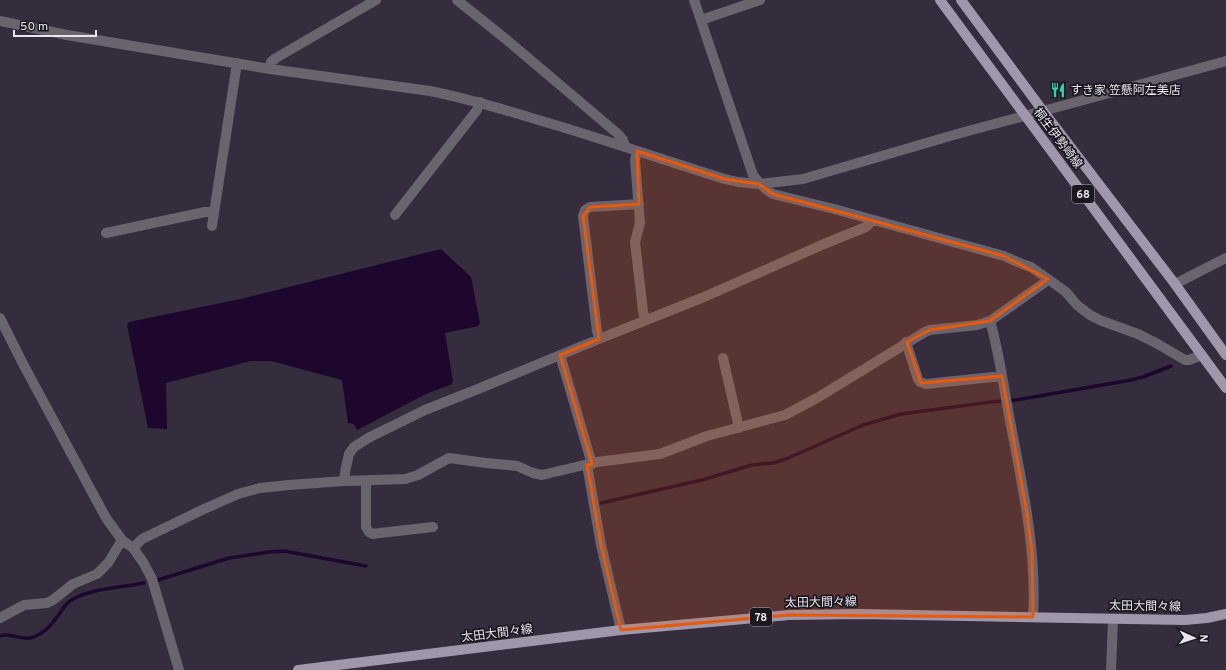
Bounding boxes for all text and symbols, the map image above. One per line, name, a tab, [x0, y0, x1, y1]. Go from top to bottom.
scale bar	[14, 12, 96, 38]
text: 50 m	[20, 19, 48, 35]
restaurant icon: すき家 笠懸阿左美店	[1049, 81, 1067, 99]
place label: すき家 笠懸阿左美店	[1070, 83, 1181, 99]
street label: 桐生伊勢崎線	[1029, 105, 1085, 172]
road number: 68	[1072, 185, 1094, 203]
street label: 太田大間々線	[785, 594, 857, 612]
street label: 太田大間々線	[1109, 598, 1181, 616]
road number: 78	[750, 608, 772, 626]
north arrow	[1174, 618, 1214, 658]
street label: 太田大間々線	[460, 622, 534, 646]
text: N	[1196, 634, 1210, 643]

